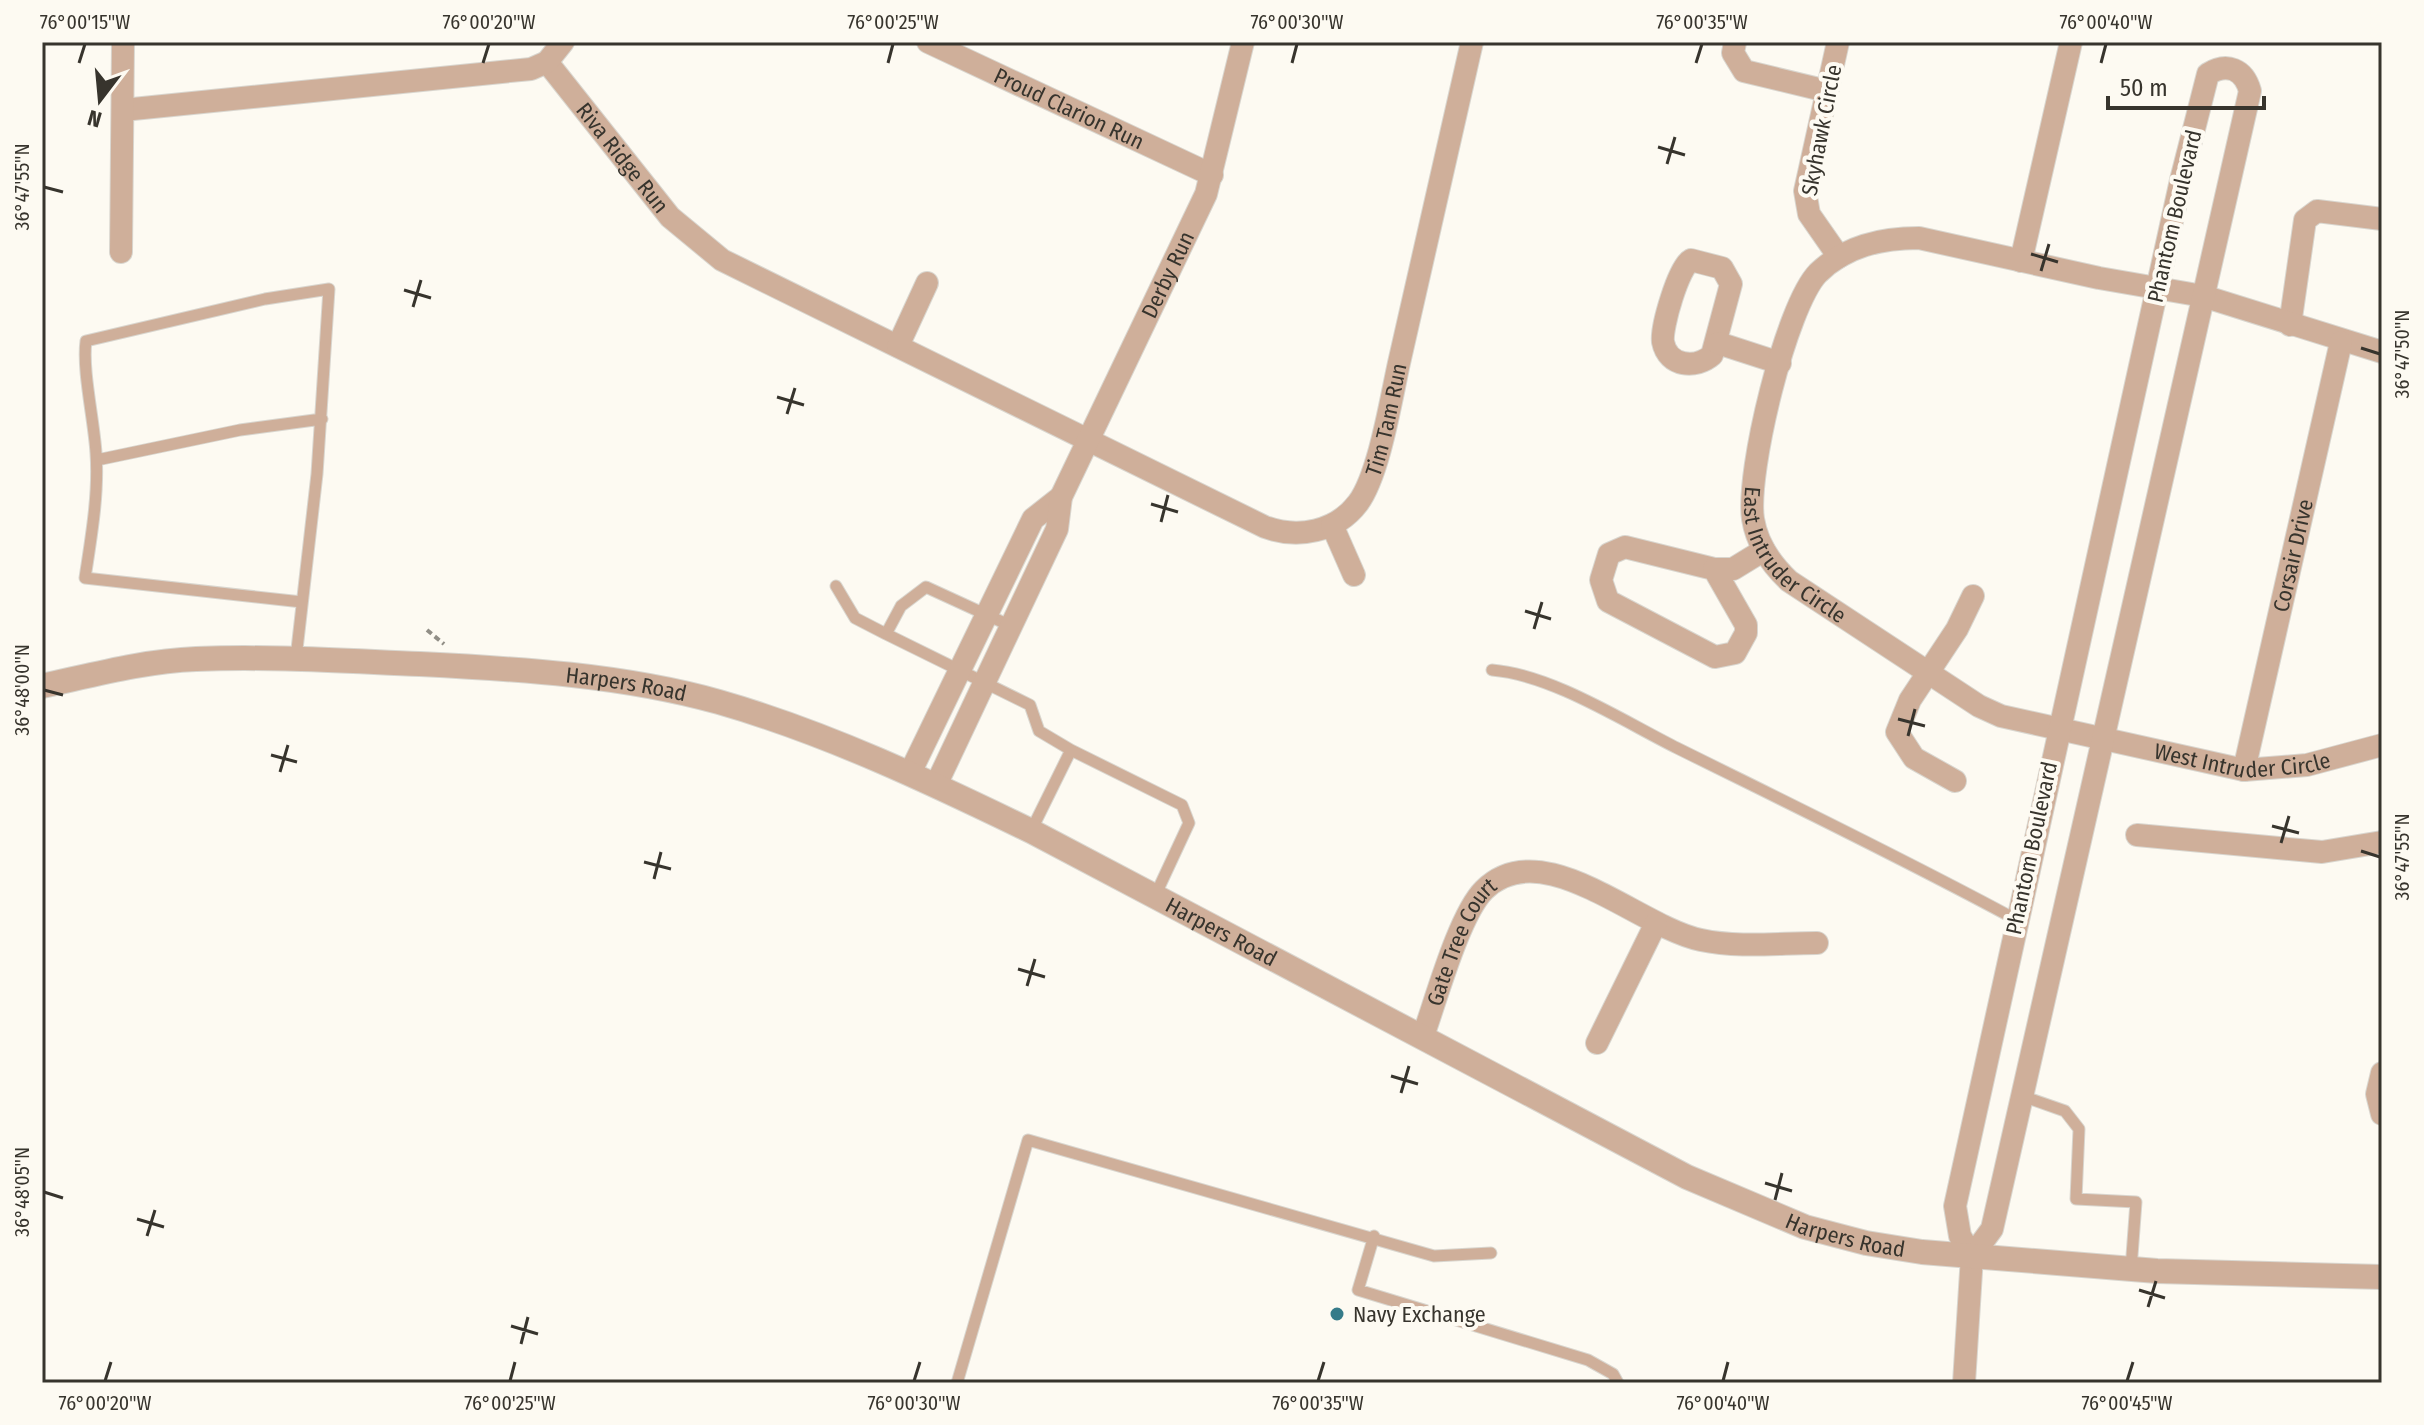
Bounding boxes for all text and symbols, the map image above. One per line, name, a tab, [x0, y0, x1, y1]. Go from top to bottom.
text: 76°00'15"W	[40, 10, 130, 34]
text: 76°00'20"W	[443, 10, 536, 34]
text: 76°00'25"W	[847, 10, 939, 34]
text: 76°00'30"W	[1250, 10, 1344, 34]
text: 76°00'35"W	[1656, 10, 1748, 34]
text: 76°00'40"W	[2059, 10, 2153, 34]
north arrow	[60, 60, 140, 140]
scale bar	[2108, 60, 2264, 110]
street label: Proud Clarion Run	[990, 62, 1148, 155]
street label: Skyhawk Circle	[1796, 62, 1847, 198]
text: 50 m	[2120, 74, 2168, 102]
street label: Riva Ridge Run	[570, 97, 675, 219]
text: N	[85, 104, 105, 134]
street label: Phantom Boulevard	[2142, 127, 2207, 305]
text: 36°47'55"N	[10, 143, 34, 231]
street label: Derby Run	[1136, 227, 1200, 323]
text: 36°47'50"N	[2390, 310, 2414, 398]
street label: Tim Tam Run	[1360, 361, 1413, 480]
street label: East Intruder Circle	[1738, 486, 1851, 629]
street label: Corsair Drive	[2267, 497, 2319, 614]
text: 36°48'00"N	[10, 644, 34, 736]
street label: Harpers Road	[564, 661, 689, 707]
street label: West Intruder Circle	[2152, 737, 2333, 784]
street label: Phantom Boulevard	[2000, 759, 2063, 937]
text: 36°47'55"N	[2390, 813, 2414, 901]
street label: Gate Tree Court	[1421, 871, 1503, 1009]
street label: Harpers Road	[1161, 891, 1281, 972]
text: 36°48'05"N	[10, 1147, 34, 1237]
street label: Harpers Road	[1782, 1207, 1907, 1263]
place label: Navy Exchange	[1353, 1301, 1486, 1328]
marker: Navy Exchange	[1328, 1305, 1346, 1323]
text: 76°00'20"W	[59, 1391, 152, 1415]
text: 76°00'25"W	[464, 1391, 556, 1415]
text: 76°00'30"W	[867, 1391, 961, 1415]
text: 76°00'35"W	[1272, 1391, 1364, 1415]
text: 76°00'40"W	[1676, 1391, 1770, 1415]
text: 76°00'45"W	[2081, 1391, 2173, 1415]

